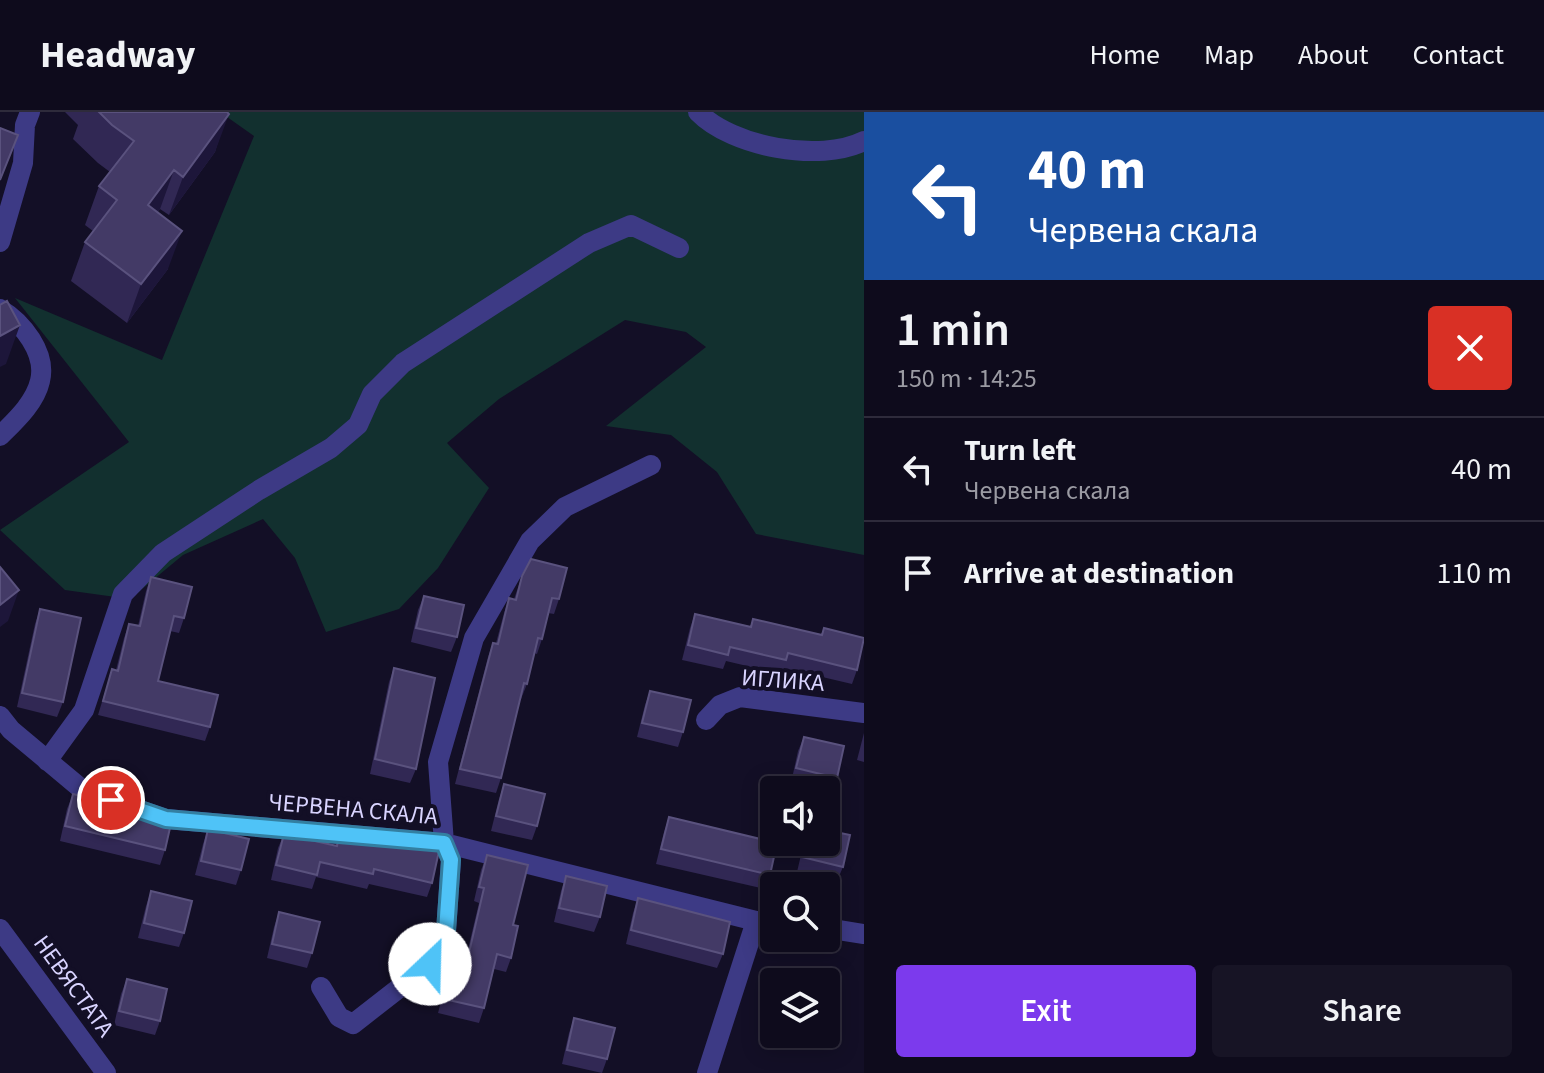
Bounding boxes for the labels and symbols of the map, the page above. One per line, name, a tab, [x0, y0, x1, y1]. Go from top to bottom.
street label: ИГЛИКА	[740, 660, 826, 701]
pin	[77, 766, 145, 834]
street label: ЧЕРВЕНА СКАЛА	[267, 785, 439, 834]
position arrow	[388, 922, 472, 1006]
street label: НЕВЯСТАТА	[25, 928, 123, 1044]

